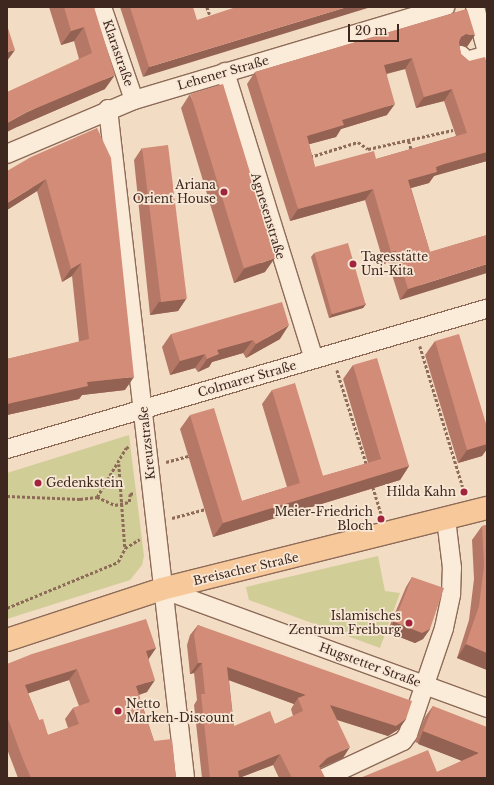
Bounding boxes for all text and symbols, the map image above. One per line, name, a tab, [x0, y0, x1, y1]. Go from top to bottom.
scale bar	[350, 16, 401, 42]
street label: Klarastraße	[100, 18, 136, 88]
text: 20 m	[355, 23, 387, 38]
street label: Lehener Straße	[175, 53, 271, 93]
street label: Agnesenstraße	[248, 171, 288, 261]
place label: Ariana Orient House	[133, 178, 216, 206]
marker: Ariana Orient House	[219, 187, 229, 197]
place label: Tagesstätte Uni-Kita	[361, 250, 428, 278]
marker: Tagesstätte Uni-Kita	[348, 259, 358, 269]
street label: Colmarer Straße	[196, 358, 298, 400]
street label: Kreuzstraße	[136, 405, 158, 481]
place label: Gedenkstein	[46, 476, 123, 490]
marker: Gedenkstein	[33, 478, 43, 488]
place label: Hilda Kahn	[386, 485, 456, 499]
marker: Hilda Kahn	[459, 487, 469, 497]
place label: Meier-Friedrich Bloch	[274, 505, 373, 533]
marker: Meier-Friedrich Bloch	[376, 514, 386, 524]
street label: Breisacher Straße	[192, 550, 300, 588]
place label: Islamisches Zentrum Freiburg	[289, 609, 401, 637]
marker: Islamisches Zentrum Freiburg	[404, 618, 414, 628]
street label: Hugstetter Straße	[317, 640, 423, 690]
place label: Netto Marken-Discount	[126, 697, 234, 725]
marker: Netto Marken-Discount	[113, 706, 123, 716]

